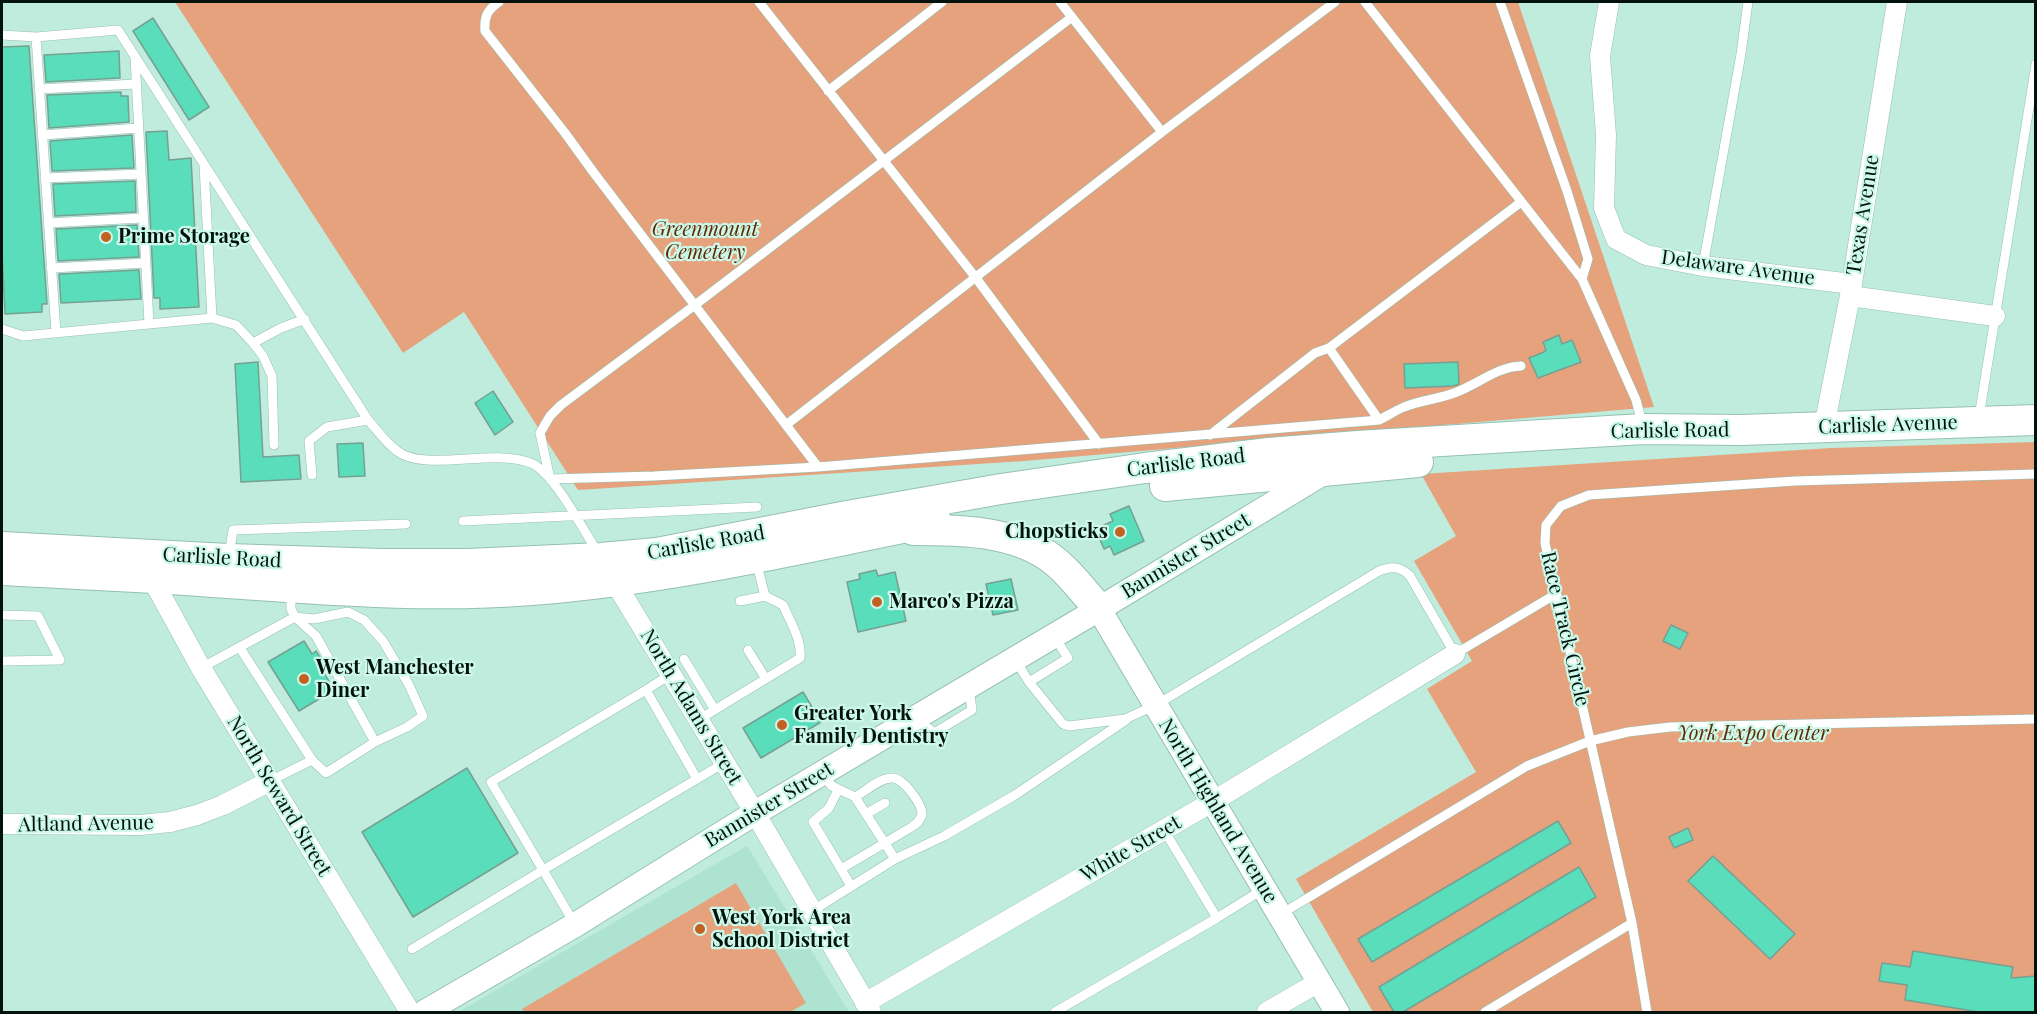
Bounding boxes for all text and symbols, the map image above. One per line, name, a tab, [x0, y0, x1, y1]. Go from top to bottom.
street label: Texas Avenue	[1842, 153, 1884, 277]
park label: Greenmount Cemetery	[652, 218, 758, 265]
place label: Prime Storage	[118, 225, 250, 249]
marker: Prime Storage	[99, 230, 113, 244]
street label: Delaware Avenue	[1660, 245, 1816, 291]
street label: Carlisle Avenue	[1818, 411, 1958, 439]
street label: Carlisle Road	[1610, 418, 1730, 444]
street label: Carlisle Road	[1126, 444, 1246, 482]
street label: Bannister Street	[1117, 508, 1255, 604]
place label: Chopsticks	[1005, 520, 1108, 544]
street label: Carlisle Road	[645, 521, 767, 565]
marker: Chopsticks	[1113, 525, 1127, 539]
street label: Carlisle Road	[162, 543, 282, 573]
street label: Race Track Circle	[1536, 549, 1594, 709]
place label: Marco's Pizza	[889, 590, 1014, 614]
marker: Marco's Pizza	[870, 595, 884, 609]
street label: North Adams Street	[635, 625, 747, 789]
place label: West Manchester Diner	[316, 656, 474, 703]
marker: West Manchester Diner	[297, 672, 311, 686]
place label: Greater York Family Dentistry	[794, 702, 949, 749]
street label: North Seward Street	[222, 712, 336, 880]
street label: North Highland Avenue	[1153, 714, 1283, 908]
marker: Greater York Family Dentistry	[775, 718, 789, 732]
park label: York Expo Center	[1678, 722, 1828, 746]
street label: Bannister Street	[700, 757, 838, 853]
street label: Altland Avenue	[18, 811, 154, 837]
street label: White Street	[1077, 811, 1185, 887]
place label: West York Area School District	[712, 906, 851, 953]
marker: West York Area School District	[693, 922, 707, 936]

